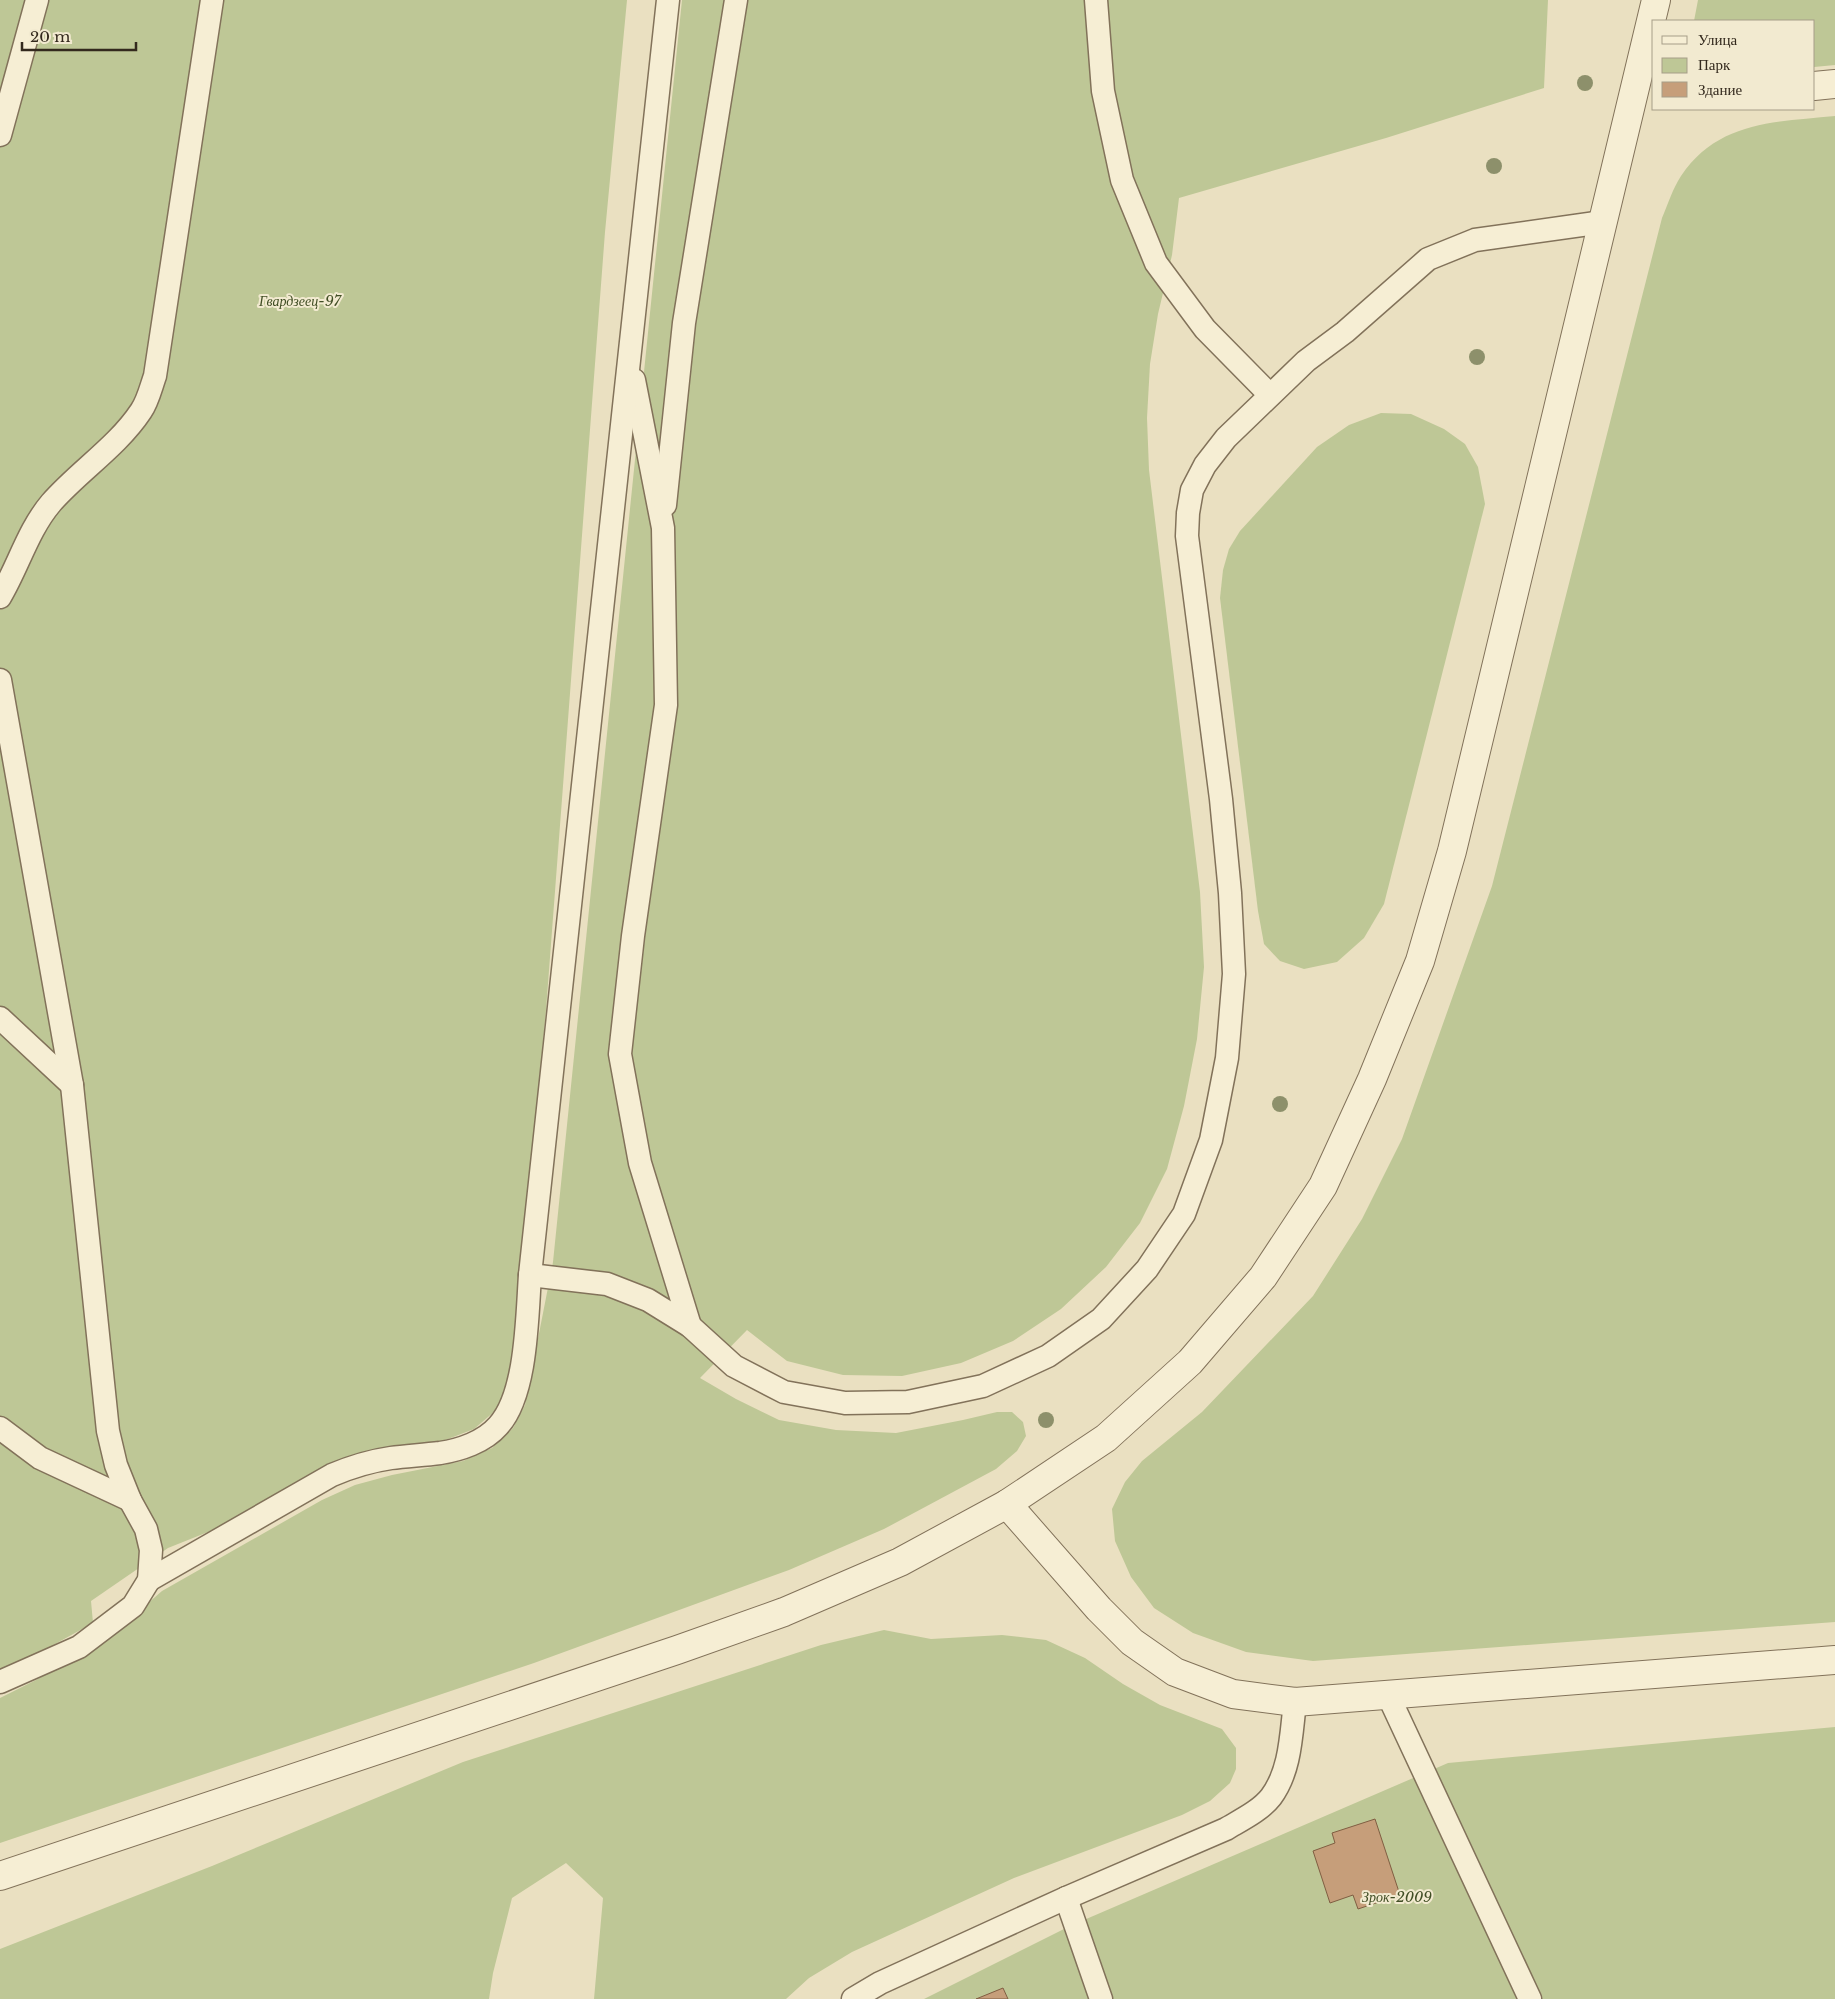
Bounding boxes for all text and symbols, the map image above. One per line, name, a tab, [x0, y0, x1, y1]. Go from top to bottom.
scale bar	[22, 20, 136, 52]
legend	[1652, 20, 1815, 110]
text: 20 m	[30, 27, 70, 46]
text: Улица	[1698, 30, 1737, 49]
text: Парк	[1698, 55, 1731, 74]
text: Здание	[1698, 80, 1742, 99]
park label: Гвардзеец-97	[258, 292, 343, 310]
park label: Зрок-2009	[1362, 1888, 1432, 1906]

